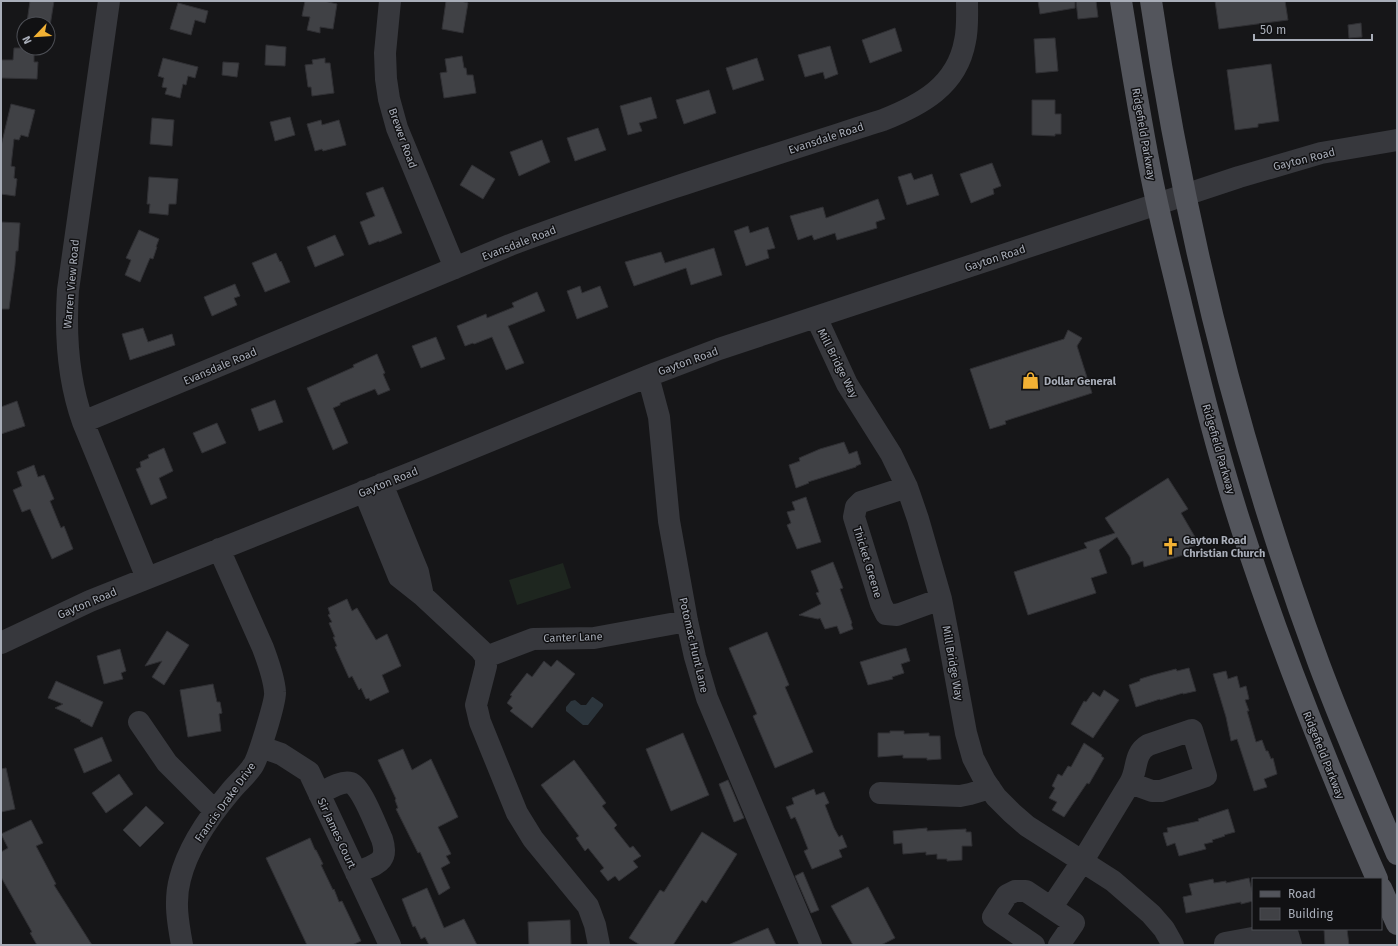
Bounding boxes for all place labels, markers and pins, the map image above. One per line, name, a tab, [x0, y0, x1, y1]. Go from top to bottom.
shop icon: Dollar General	[1021, 371, 1041, 391]
place label: Dollar General	[1044, 375, 1117, 388]
place label: Gayton Road Christian Church	[1183, 534, 1265, 560]
church icon: Gayton Road Christian Church	[1160, 536, 1180, 556]

